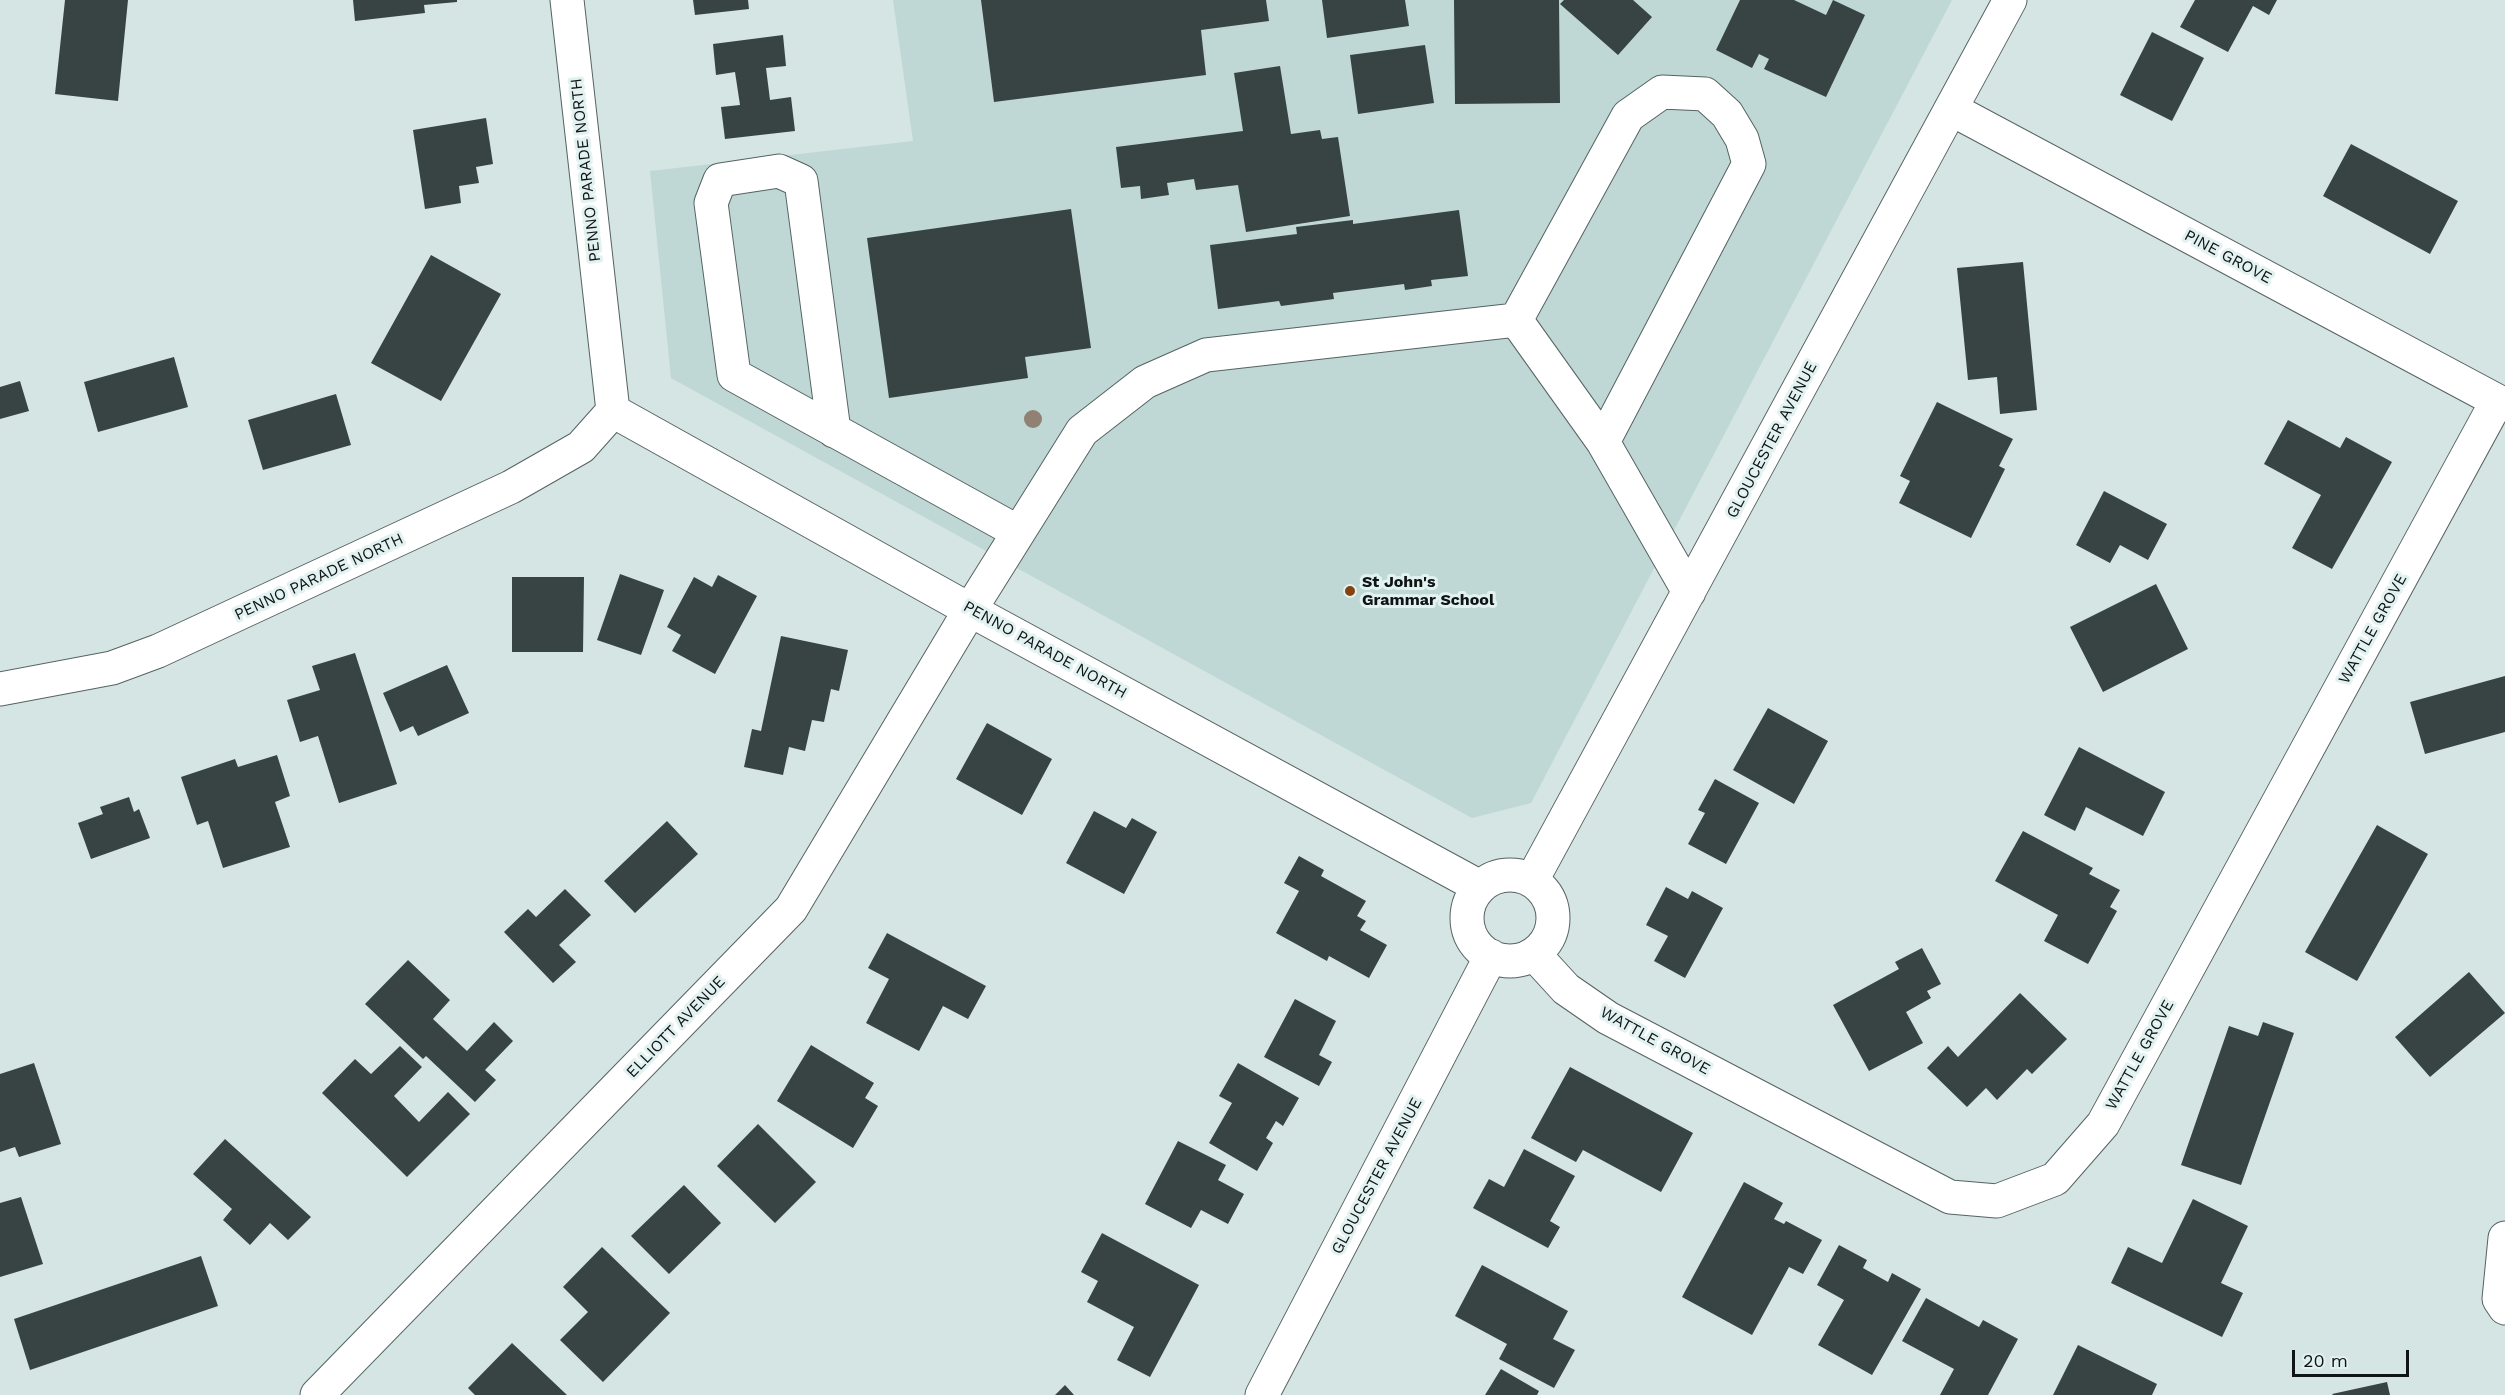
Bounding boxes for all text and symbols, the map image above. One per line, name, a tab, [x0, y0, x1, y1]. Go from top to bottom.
street label: PENNO PARADE NORTH	[567, 77, 605, 263]
street label: PINE GROVE	[2181, 226, 2275, 288]
street label: GLOUCESTER AVENUE	[1723, 358, 1821, 522]
street label: PENNO PARADE NORTH	[231, 529, 407, 625]
street label: WATTLE GROVE	[2335, 571, 2411, 687]
place label: St John's Grammar School	[1362, 572, 1494, 610]
marker: St John's Grammar School	[1343, 584, 1357, 598]
street label: PENNO PARADE NORTH	[960, 597, 1130, 703]
street label: ELLIOTT AVENUE	[623, 972, 729, 1082]
street label: WATTLE GROVE	[2102, 997, 2178, 1113]
street label: WATTLE GROVE	[1597, 1003, 1713, 1079]
street label: GLOUCESTER AVENUE	[1328, 1094, 1426, 1258]
scale bar	[2295, 1338, 2412, 1376]
text: 20 m	[2303, 1350, 2348, 1371]

